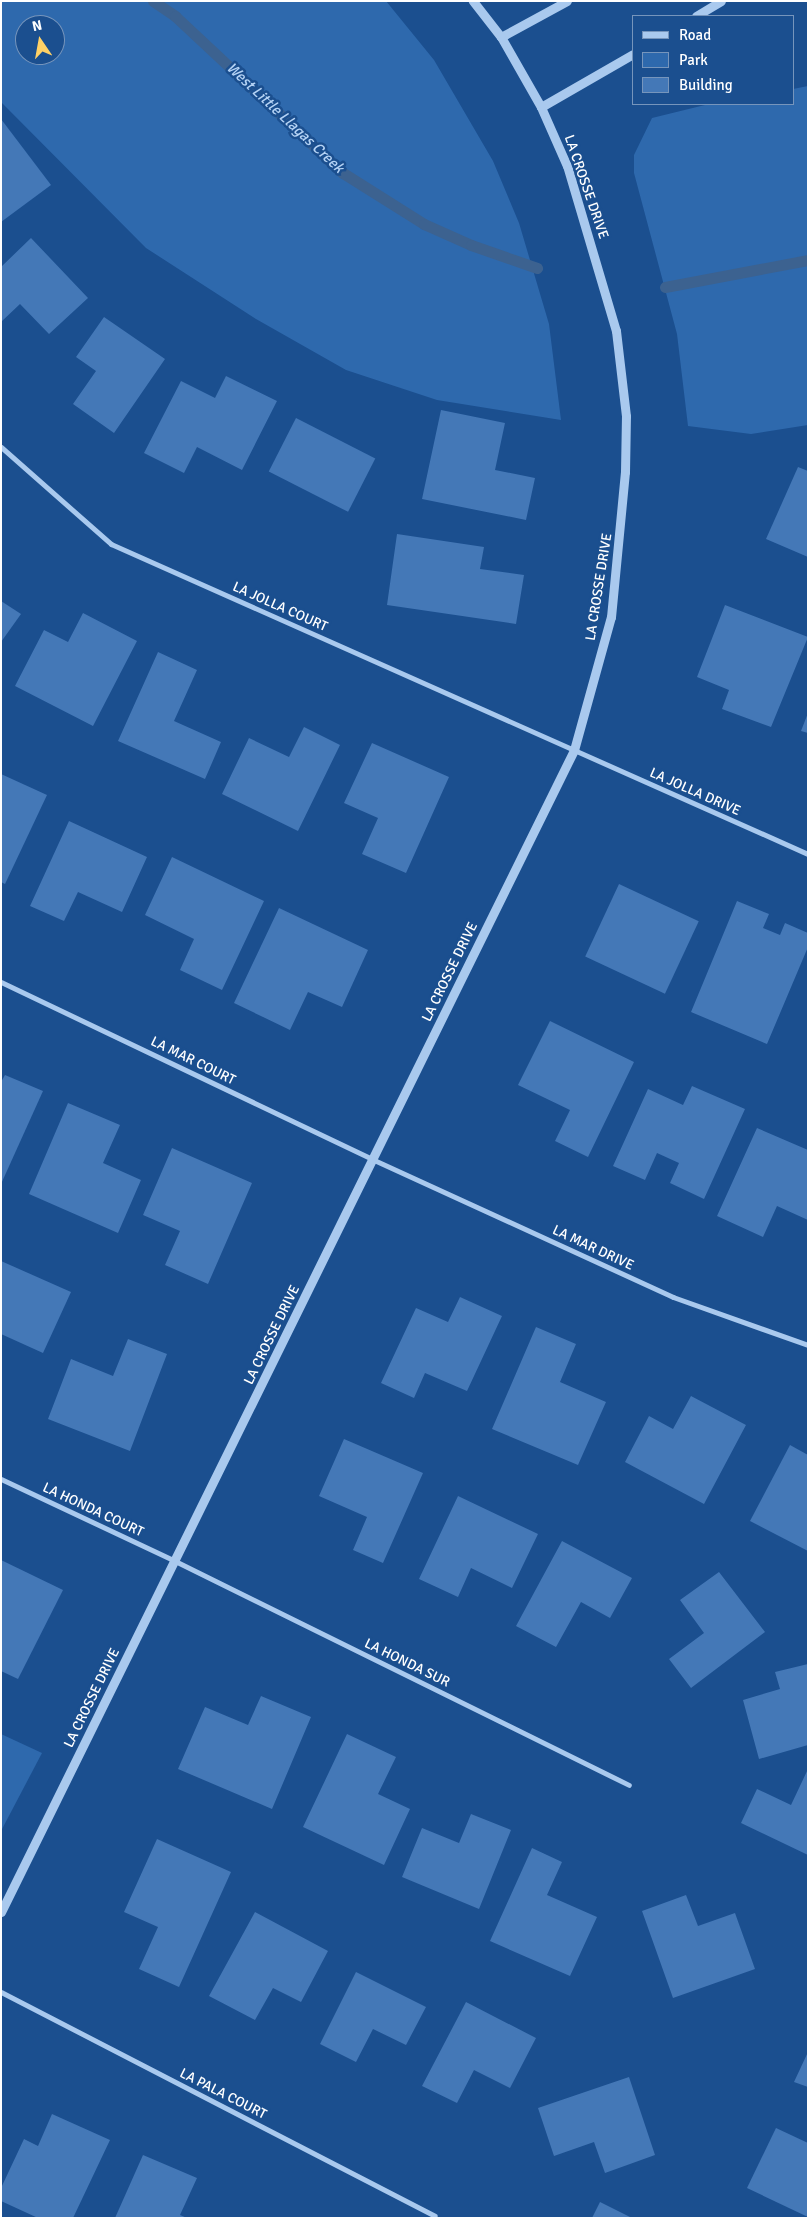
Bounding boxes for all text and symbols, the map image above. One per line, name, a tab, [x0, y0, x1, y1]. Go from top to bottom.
north arrow	[15, 15, 65, 65]
legend	[632, 15, 794, 105]
text: N	[30, 16, 44, 35]
text: Road	[679, 26, 711, 44]
text: Park	[679, 51, 708, 69]
water label: West Little Llagas Creek	[223, 59, 347, 177]
text: Building	[679, 76, 733, 94]
street label: LA CROSSE DRIVE	[560, 133, 612, 241]
street label: LA CROSSE DRIVE	[582, 532, 616, 642]
street label: LA JOLLA COURT	[230, 579, 330, 635]
street label: LA JOLLA DRIVE	[647, 764, 743, 820]
street label: LA CROSSE DRIVE	[419, 919, 481, 1025]
street label: LA MAR COURT	[148, 1033, 238, 1089]
street label: LA MAR DRIVE	[550, 1222, 636, 1274]
street label: LA CROSSE DRIVE	[241, 1282, 303, 1388]
street label: LA HONDA COURT	[40, 1479, 146, 1541]
street label: LA HONDA SUR	[362, 1635, 452, 1691]
street label: LA CROSSE DRIVE	[61, 1645, 123, 1751]
street label: LA PALA COURT	[177, 2065, 269, 2123]

